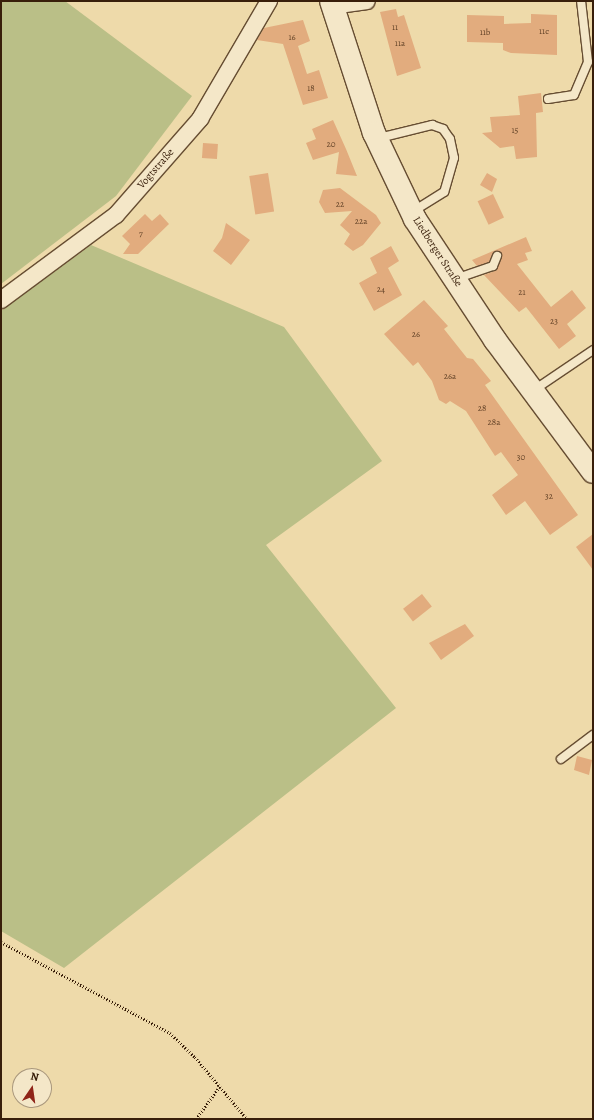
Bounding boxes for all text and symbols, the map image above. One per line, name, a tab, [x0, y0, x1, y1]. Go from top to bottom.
house number: 11	[392, 22, 398, 32]
house number: 11c	[539, 26, 549, 36]
house number: 11b	[480, 27, 490, 37]
house number: 16	[288, 32, 296, 42]
house number: 11a	[395, 38, 405, 48]
house number: 18	[307, 83, 315, 93]
house number: 15	[512, 125, 518, 135]
house number: 20	[326, 139, 336, 149]
street label: Vogtstraße	[135, 146, 177, 192]
house number: 22	[336, 199, 344, 209]
street label: Liedberger Straße	[409, 214, 465, 290]
house number: 22a	[355, 216, 367, 226]
house number: 7	[139, 228, 143, 238]
house number: 24	[377, 284, 385, 294]
house number: 21	[518, 287, 526, 297]
house number: 23	[550, 316, 558, 326]
house number: 26	[412, 329, 420, 339]
house number: 26a	[444, 371, 456, 381]
house number: 28	[478, 403, 486, 413]
house number: 28a	[488, 417, 500, 427]
house number: 30	[517, 452, 525, 462]
house number: 32	[545, 491, 553, 501]
north arrow	[12, 1068, 52, 1108]
text: N	[29, 1069, 40, 1085]

